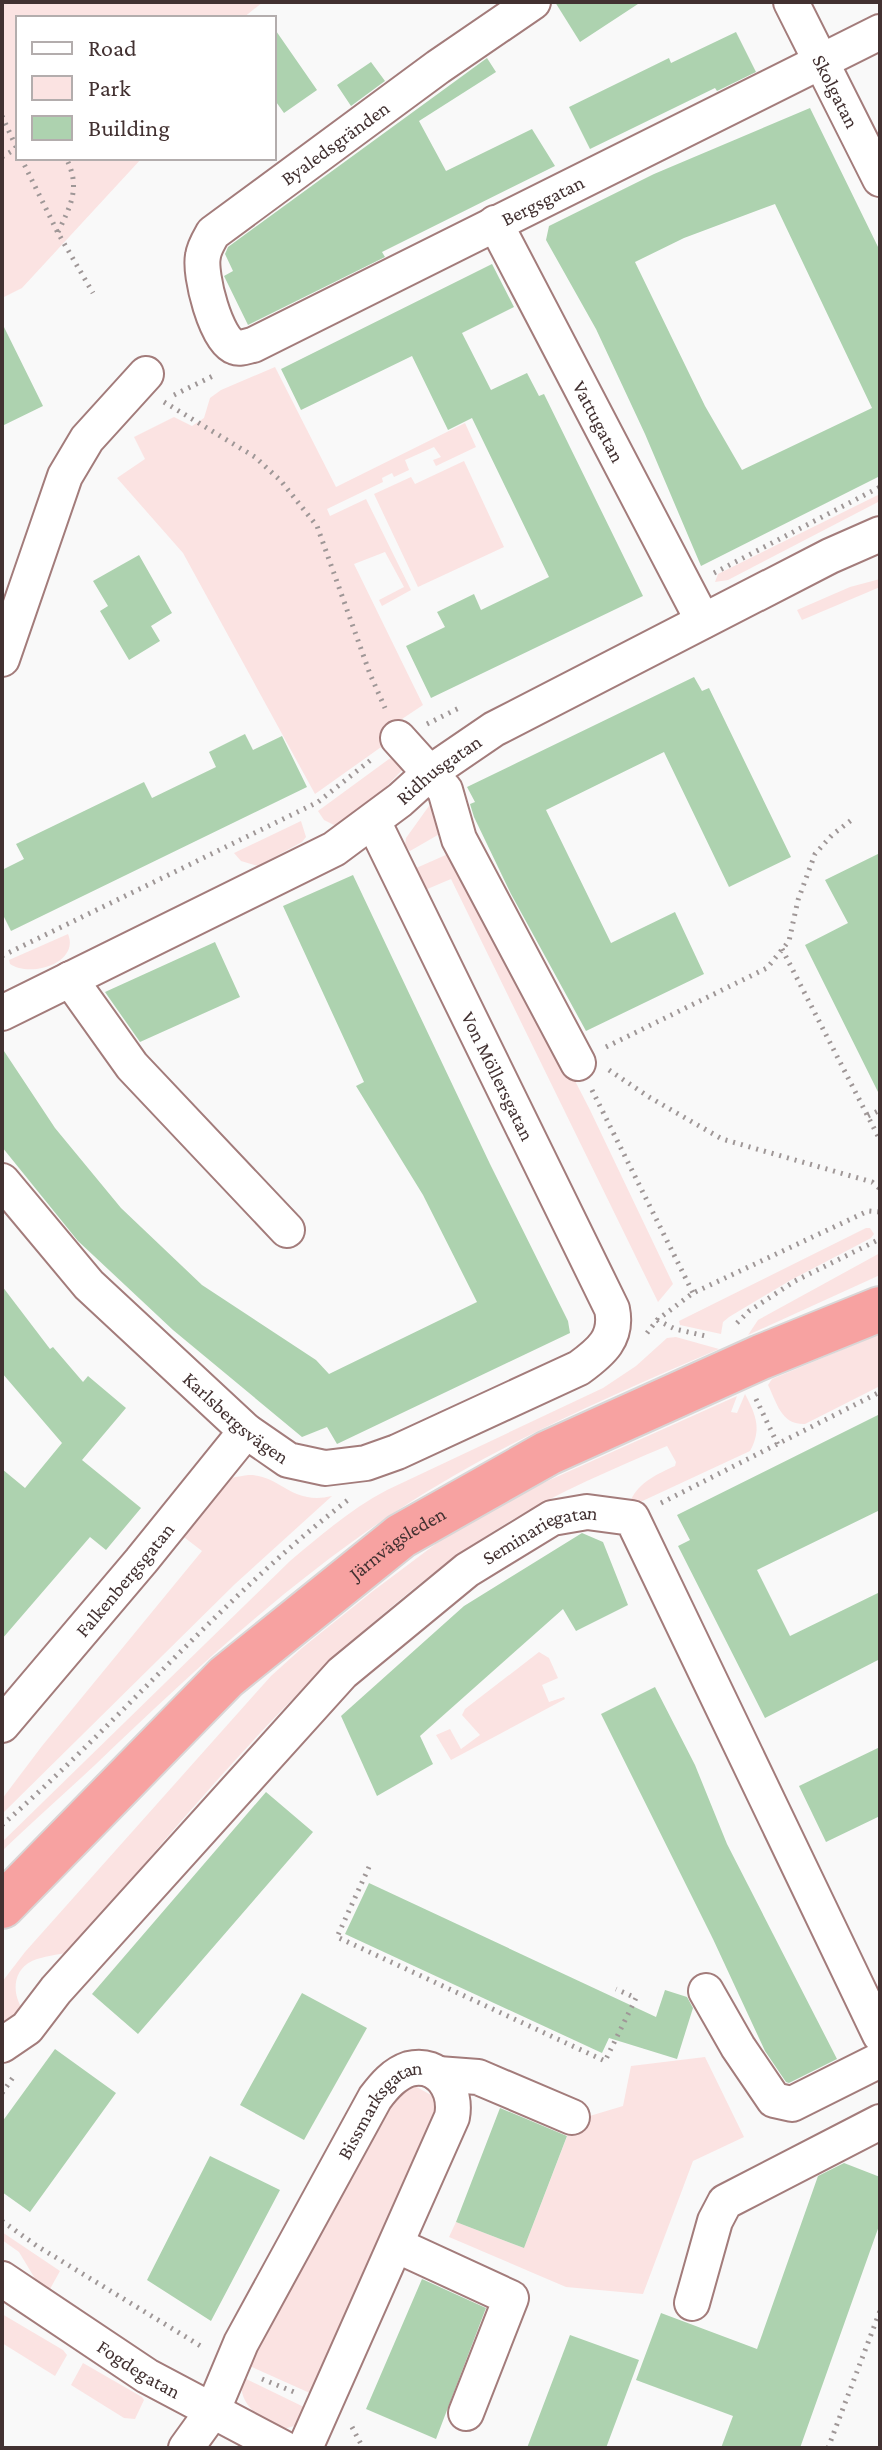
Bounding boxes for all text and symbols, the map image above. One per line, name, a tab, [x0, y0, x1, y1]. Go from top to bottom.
legend	[16, 16, 276, 160]
text: Road	[88, 34, 137, 61]
street label: Skolgatan	[808, 51, 864, 132]
text: Park	[88, 74, 131, 101]
street label: Byaledsgränden	[277, 96, 394, 190]
text: Building	[88, 114, 170, 141]
street label: Bergsgatan	[498, 170, 588, 230]
street label: Vattugatan	[568, 377, 629, 466]
street label: Ridhusgatan	[392, 730, 486, 809]
street label: Von Möllersgatan	[456, 1008, 539, 1145]
street label: Karlsbergsvägen	[179, 1367, 293, 1468]
street label: Seminariegatan	[478, 1501, 600, 1569]
street label: Järnvägsleden	[343, 1502, 450, 1586]
street label: Falkenbergsgatan	[71, 1518, 179, 1641]
street label: Bissmarksgatan	[333, 2056, 423, 2163]
street label: Fogdegatan	[93, 2335, 185, 2403]

